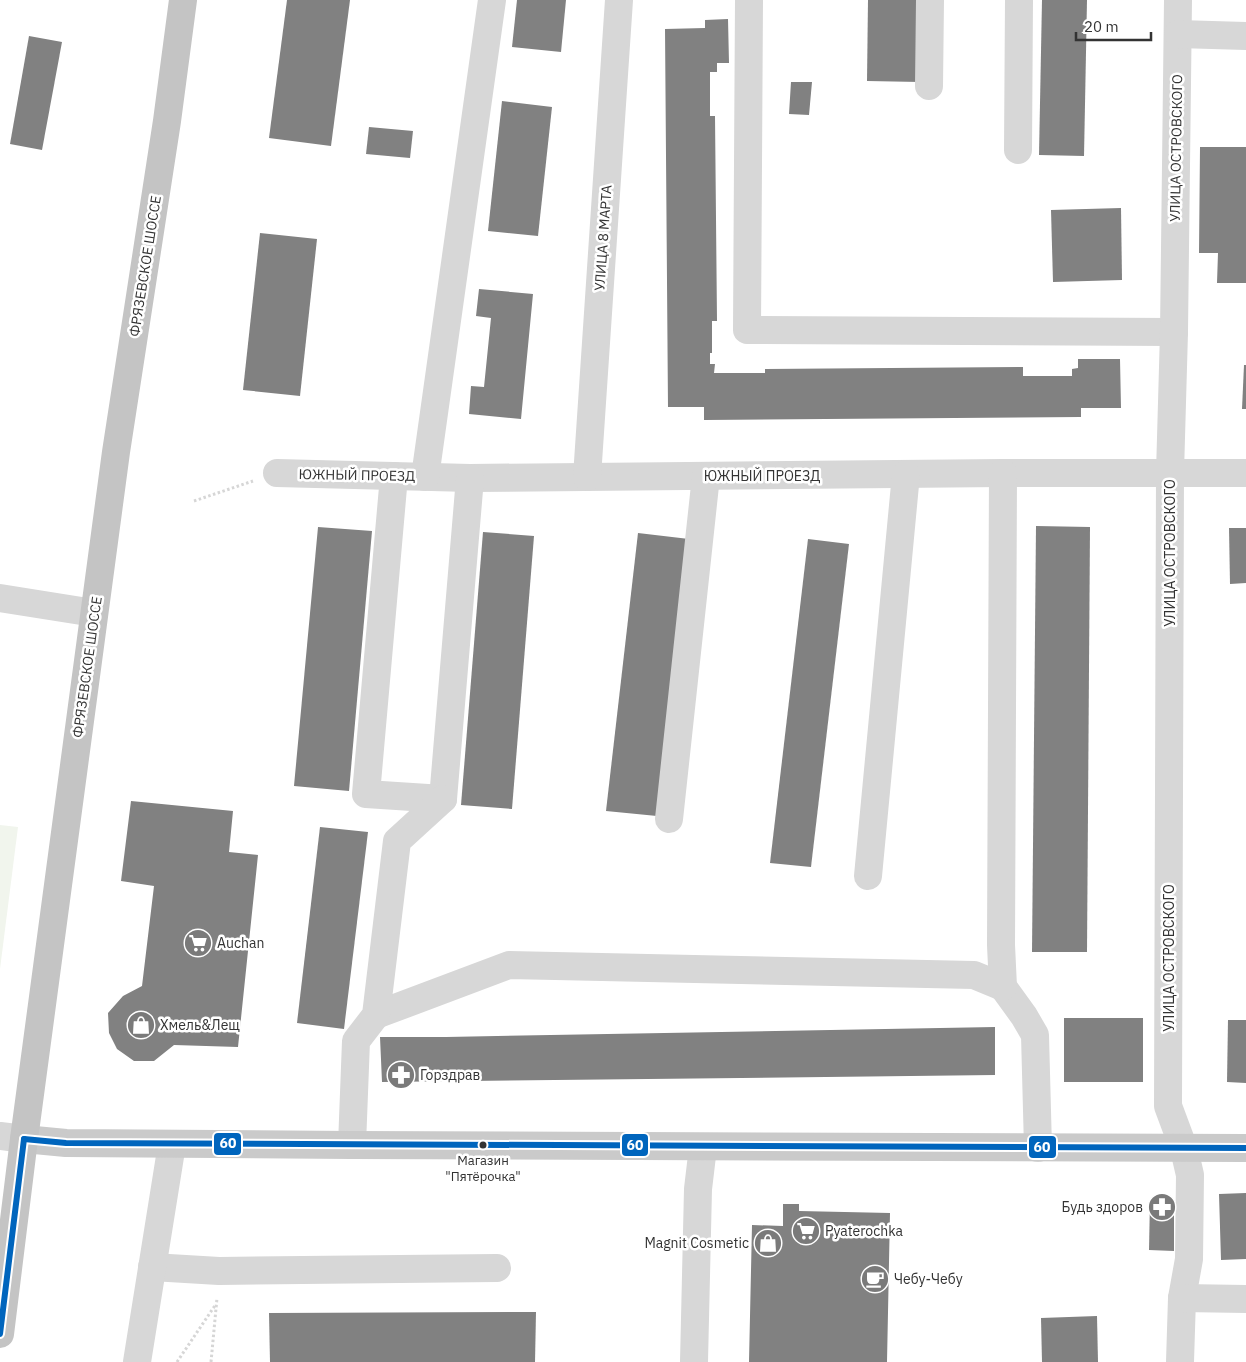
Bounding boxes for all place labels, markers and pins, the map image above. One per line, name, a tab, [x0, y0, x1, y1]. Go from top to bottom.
supermarket icon: Auchan	[183, 928, 213, 958]
place label: Auchan	[217, 934, 264, 952]
shop icon: Хмель&Лещ	[126, 1010, 156, 1040]
place label: Хмель&Лещ	[160, 1016, 240, 1034]
pharmacy icon: Горздрав	[386, 1060, 416, 1090]
place label: Горздрав	[420, 1066, 480, 1084]
marker: Магазин "Пятёрочка"	[478, 1140, 488, 1150]
place label: Магазин "Пятёрочка"	[445, 1152, 521, 1185]
pharmacy icon: Будь здоров	[1147, 1192, 1177, 1222]
place label: Будь здоров	[1062, 1198, 1143, 1216]
supermarket icon: Pyaterochka	[791, 1216, 821, 1246]
place label: Pyaterochka	[825, 1222, 904, 1240]
shop icon: Magnit Cosmetic	[753, 1228, 783, 1258]
place label: Magnit Cosmetic	[644, 1234, 749, 1252]
cafe icon: Чебу-Чебу	[860, 1264, 890, 1294]
place label: Чебу-Чебу	[894, 1270, 963, 1288]

